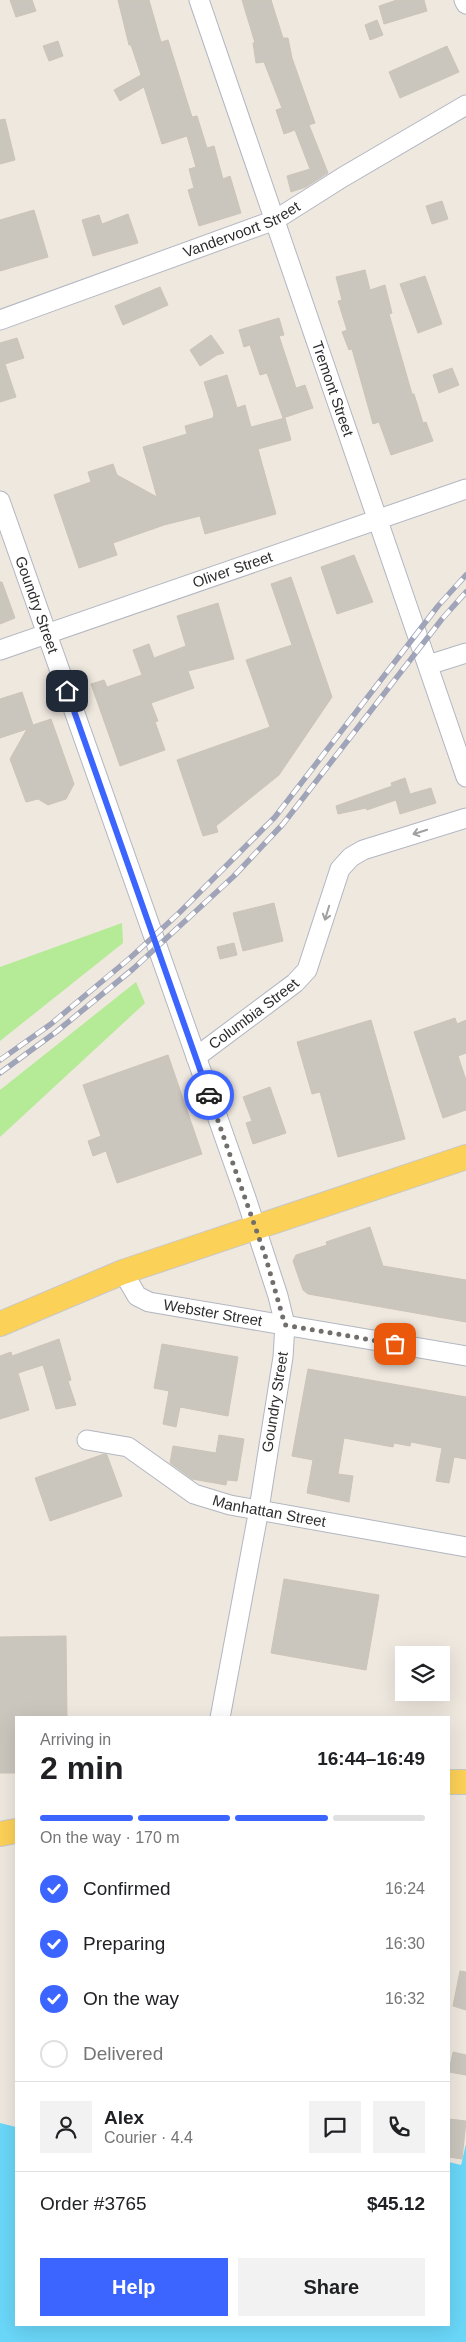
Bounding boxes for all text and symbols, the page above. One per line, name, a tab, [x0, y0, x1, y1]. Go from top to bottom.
street label: Vandervoort Street	[181, 197, 303, 261]
street label: Tremont Street	[309, 339, 358, 439]
street label: Oliver Street	[190, 547, 275, 591]
street label: Goundry Street	[12, 554, 62, 656]
pin	[46, 670, 88, 712]
icon: home	[53, 677, 81, 705]
one-way arrow	[412, 827, 428, 837]
one-way arrow	[321, 905, 331, 921]
street label: Columbia Street	[205, 975, 303, 1053]
courier	[184, 1070, 234, 1120]
icon: car	[195, 1081, 223, 1109]
street label: Webster Street	[162, 1296, 264, 1329]
pin	[374, 1323, 416, 1365]
icon: bag	[381, 1330, 409, 1358]
street label: Goundry Street	[258, 1350, 291, 1453]
street label: Manhattan Street	[211, 1491, 328, 1530]
map controls	[395, 1646, 450, 1701]
button: layers	[395, 1646, 450, 1701]
text: Arriving in	[40, 1731, 111, 1748]
text: 16:44–16:49	[317, 1748, 425, 1769]
text: 2 min	[40, 1750, 124, 1786]
text: On the way · 170 m	[40, 1829, 180, 1846]
icon: check	[40, 1875, 68, 1903]
text: Confirmed	[83, 1878, 171, 1899]
text: 16:24	[385, 1880, 425, 1897]
icon: check	[40, 1930, 68, 1958]
text: Preparing	[83, 1933, 165, 1954]
text: 16:30	[385, 1935, 425, 1952]
icon: check	[40, 1985, 68, 2013]
text: On the way	[83, 1988, 179, 2009]
text: 16:32	[385, 1990, 425, 2007]
text: Delivered	[83, 2043, 163, 2064]
button: person	[40, 2101, 92, 2153]
button: chat	[309, 2101, 361, 2153]
button: phone	[373, 2101, 425, 2153]
text: Alex	[104, 2107, 144, 2128]
text: Courier · 4.4	[104, 2129, 193, 2146]
text: Order #3765	[40, 2193, 147, 2214]
text: $45.12	[367, 2193, 425, 2214]
button: Help	[40, 2258, 228, 2316]
button: Share	[238, 2258, 425, 2316]

